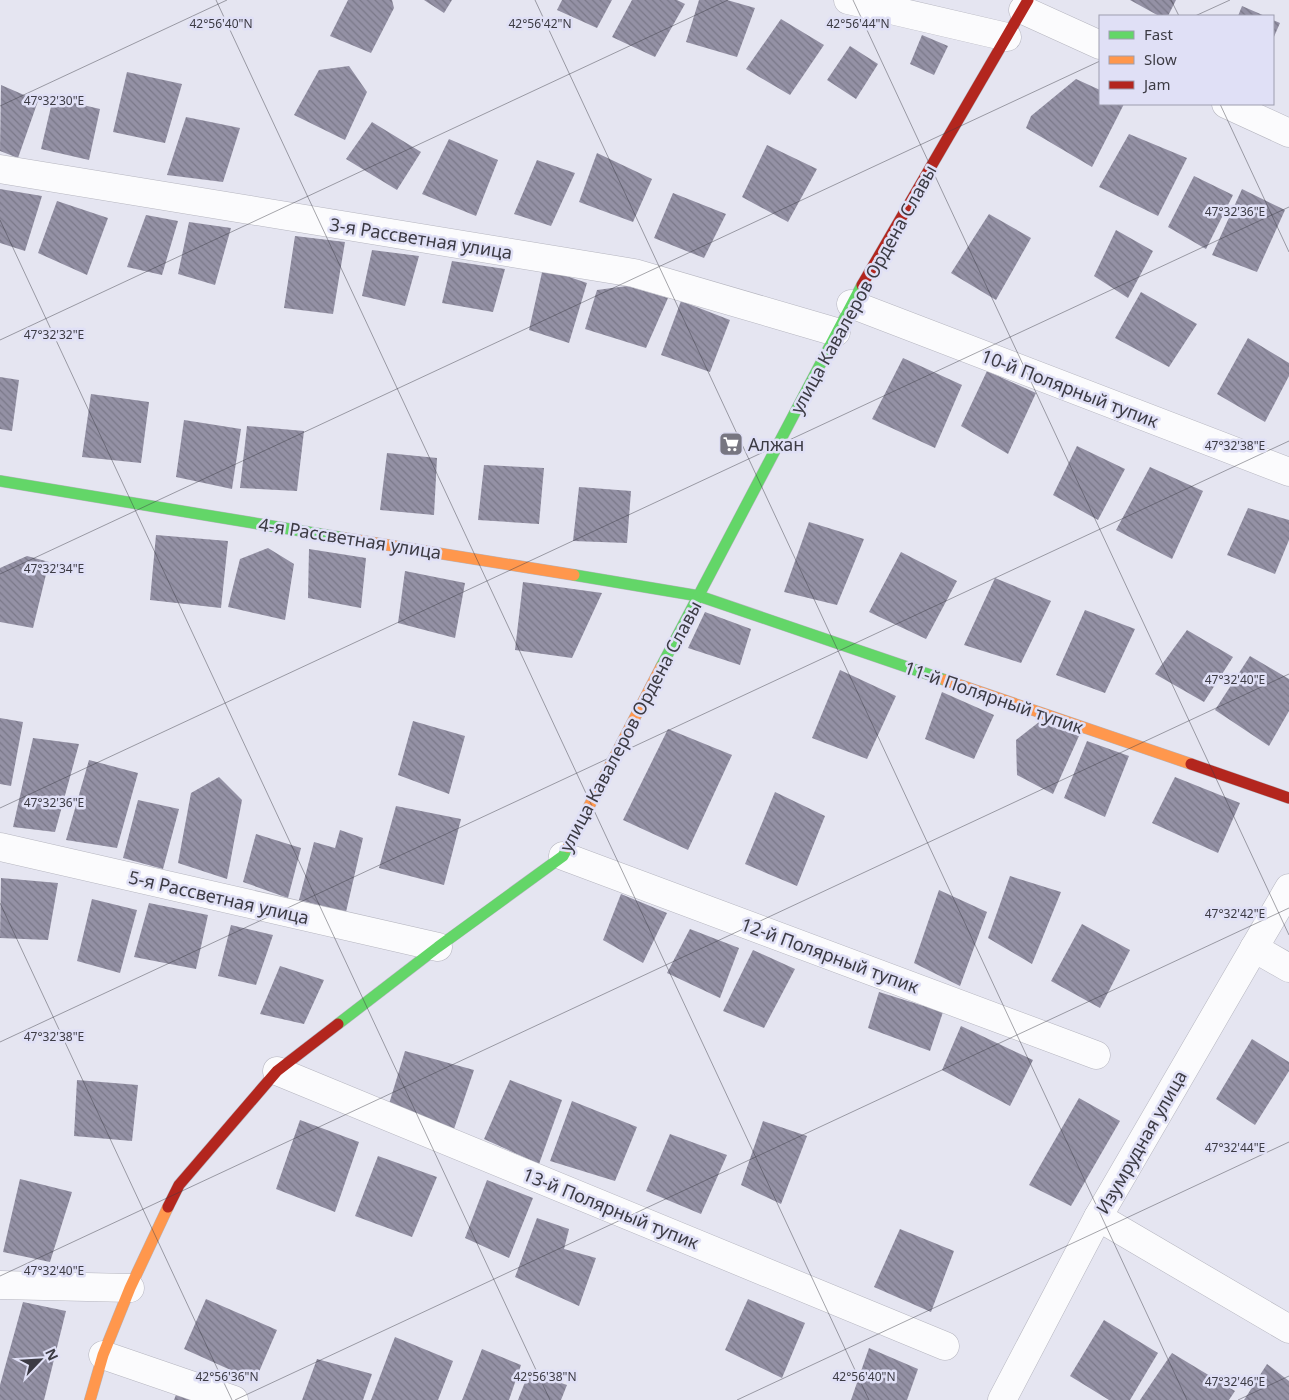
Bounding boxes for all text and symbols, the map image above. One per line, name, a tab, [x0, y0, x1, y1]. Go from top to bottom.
text: 42°56'40"N	[189, 15, 253, 32]
text: 42°56'42"N	[508, 15, 572, 32]
text: 42°56'44"N	[826, 15, 890, 32]
legend	[1099, 15, 1274, 105]
text: Fast	[1144, 24, 1173, 44]
text: Slow	[1144, 49, 1177, 69]
text: Jam	[1142, 74, 1171, 94]
text: 47°32'30"E	[24, 92, 84, 109]
street label: улица Кавалеров Ордена Славы	[784, 160, 942, 418]
text: 47°32'36"E	[1205, 203, 1265, 220]
street label: 3-я Рассветная улица	[328, 212, 514, 264]
text: 47°32'32"E	[24, 326, 84, 343]
street label: 10-й Полярный тупик	[978, 343, 1162, 433]
supermarket icon: Алжан	[718, 431, 744, 457]
place label: Алжан	[748, 432, 804, 456]
text: 47°32'38"E	[1205, 437, 1265, 454]
street label: 4-я Рассветная улица	[257, 512, 443, 564]
text: 47°32'34"E	[24, 560, 84, 577]
street label: улица Кавалеров Ордена Славы	[553, 596, 707, 856]
street label: 11-й Полярный тупик	[901, 655, 1087, 739]
text: 47°32'40"E	[1205, 671, 1265, 688]
text: 47°32'36"E	[24, 794, 84, 811]
street label: 5-я Рассветная улица	[126, 865, 312, 929]
text: 47°32'42"E	[1205, 905, 1265, 922]
street label: 12-й Полярный тупик	[738, 912, 923, 999]
text: 47°32'38"E	[24, 1028, 84, 1045]
street label: Изумрудная улица	[1090, 1066, 1192, 1218]
text: 47°32'44"E	[1205, 1139, 1265, 1156]
street label: 13-й Полярный тупик	[519, 1162, 703, 1254]
text: 47°32'40"E	[24, 1262, 84, 1279]
north arrow	[15, 1335, 65, 1385]
text: N	[41, 1345, 63, 1363]
text: 42°56'36"N	[195, 1368, 259, 1385]
text: 42°56'38"N	[513, 1368, 577, 1385]
text: 42°56'40"N	[832, 1368, 896, 1385]
text: 47°32'46"E	[1205, 1373, 1265, 1390]

